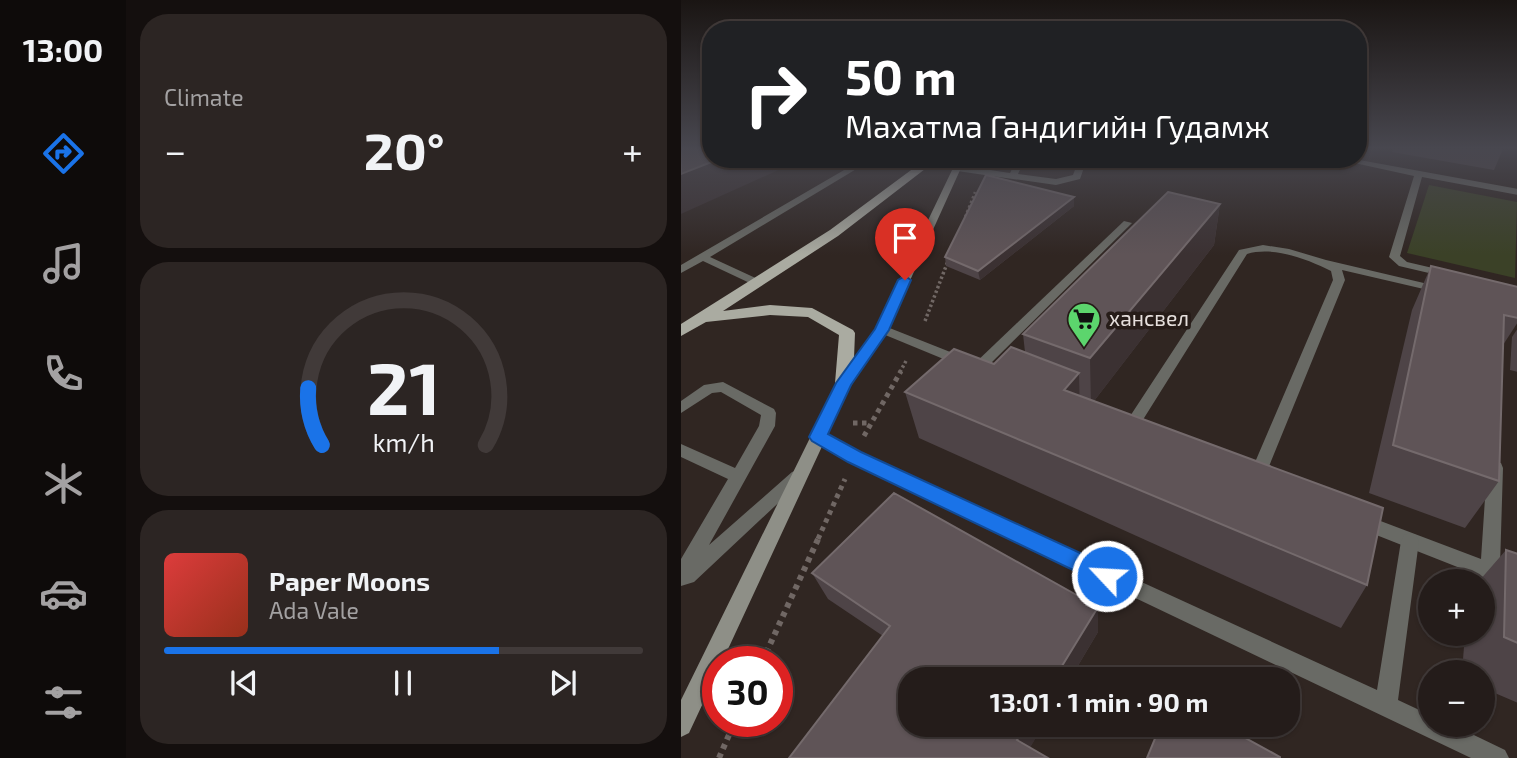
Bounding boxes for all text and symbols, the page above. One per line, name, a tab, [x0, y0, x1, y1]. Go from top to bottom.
text: 13:00	[23, 30, 103, 68]
text: 50 m	[845, 46, 957, 105]
icon: right	[730, 49, 821, 140]
text: Climate	[164, 83, 244, 111]
text: Махатма Гандигийн Гудамж	[845, 106, 1270, 144]
text: 20°	[364, 118, 445, 180]
text: −	[164, 127, 186, 173]
text: +	[622, 127, 643, 173]
icon: directions	[39, 129, 88, 178]
pin	[875, 208, 935, 280]
icon: arrive	[886, 219, 924, 257]
icon: music	[39, 239, 88, 288]
supermarket icon: хансвел	[1065, 300, 1103, 349]
place label: хансвел	[1109, 305, 1189, 330]
text: 21	[367, 342, 440, 430]
icon: phone	[39, 349, 88, 398]
text: km/h	[372, 427, 435, 457]
icon: climate	[39, 459, 88, 508]
position arrow	[1070, 539, 1144, 613]
text: Paper Moons	[269, 565, 430, 596]
icon: car	[39, 569, 88, 618]
map controls	[1418, 569, 1495, 737]
button: +	[1418, 569, 1495, 646]
text: Ada Vale	[269, 596, 359, 624]
speed limit sign: 30	[702, 646, 793, 737]
button: −	[1418, 660, 1495, 737]
icon: previous	[225, 664, 263, 702]
icon: pause	[384, 664, 422, 702]
icon: next	[544, 664, 582, 702]
icon: filters	[39, 678, 88, 727]
text: 13:01 · 1 min · 90 m	[990, 686, 1208, 717]

